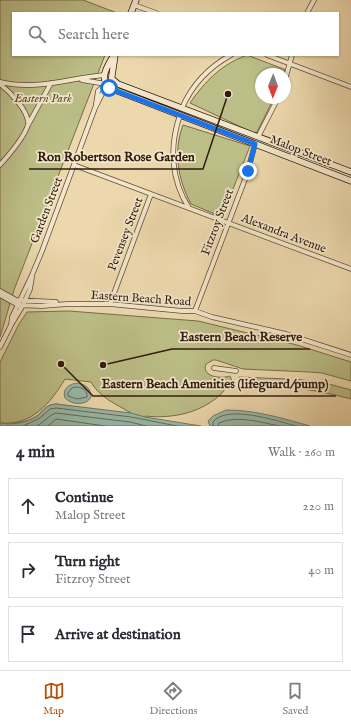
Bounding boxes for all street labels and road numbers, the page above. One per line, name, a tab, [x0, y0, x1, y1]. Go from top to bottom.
street label: Malop Street	[267, 132, 334, 170]
street label: Garden Street	[27, 175, 66, 245]
street label: Fitzroy Street	[198, 187, 237, 257]
street label: Pevensey Street	[105, 195, 146, 273]
street label: Alexandra Avenue	[238, 210, 329, 257]
street label: Eastern Beach Road	[90, 288, 192, 310]

